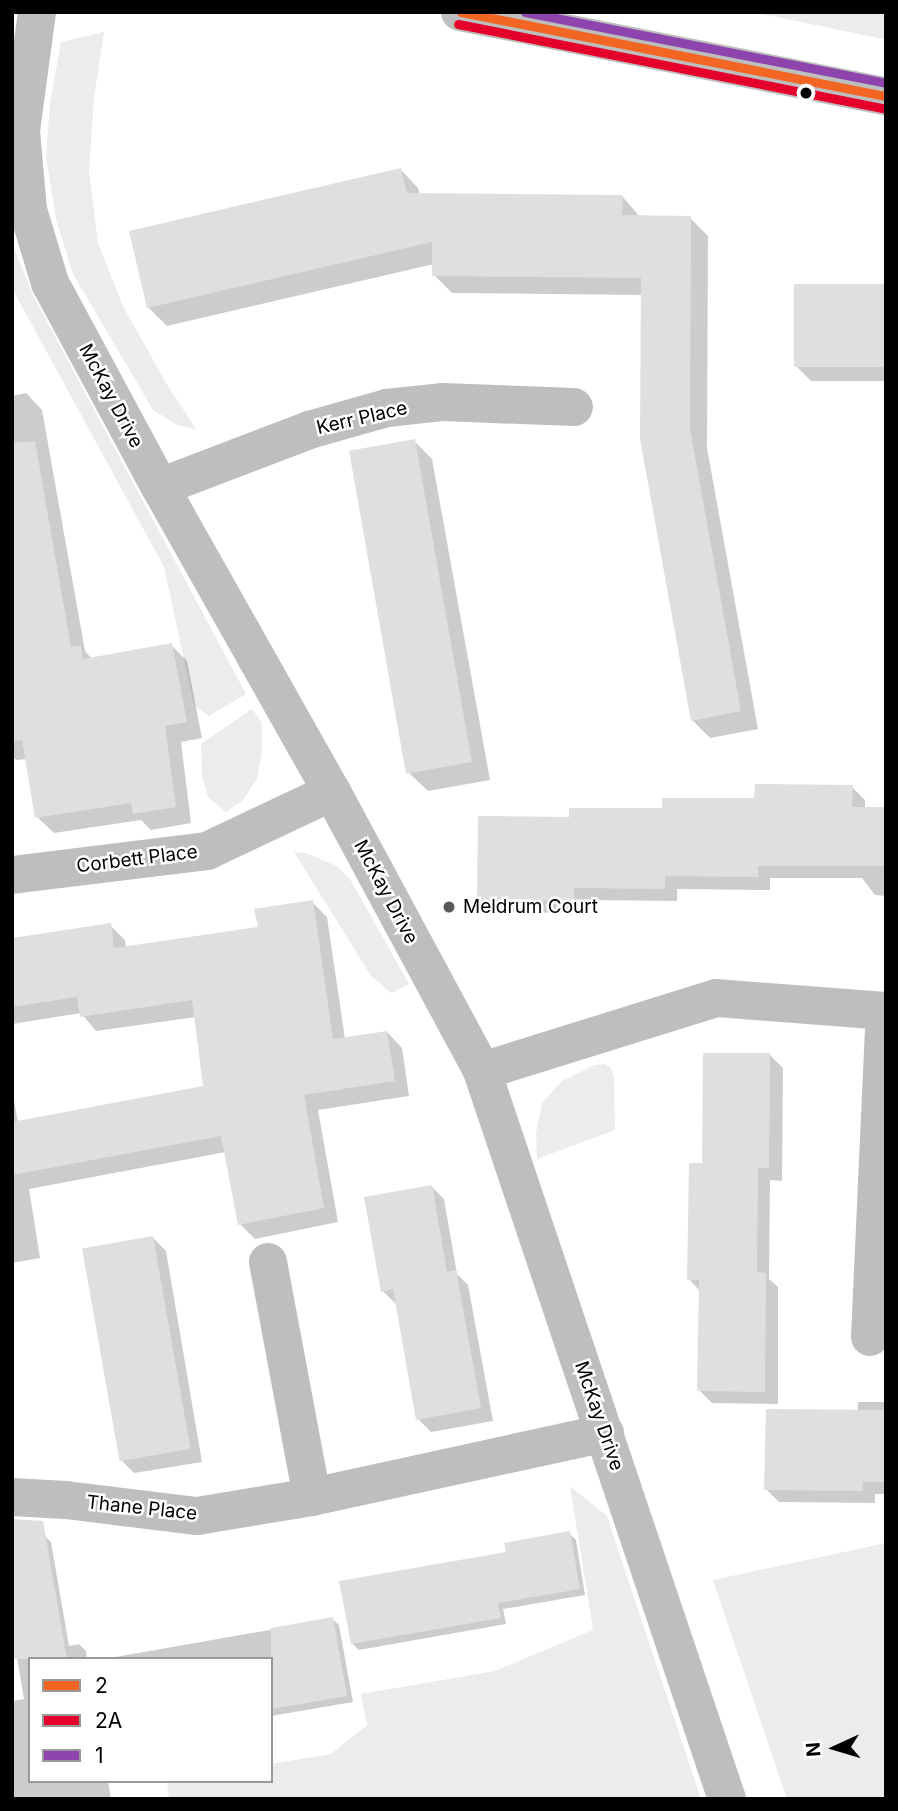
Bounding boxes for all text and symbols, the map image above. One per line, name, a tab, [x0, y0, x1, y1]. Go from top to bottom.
unlabelled marker	[799, 86, 813, 100]
street label: McKay Drive	[74, 340, 148, 452]
street label: Kerr Place	[314, 397, 410, 439]
street label: McKay Drive	[349, 836, 423, 948]
street label: Corbett Place	[75, 840, 199, 878]
place label: Meldrum Court	[463, 896, 598, 918]
marker: Meldrum Court	[441, 899, 457, 915]
street label: McKay Drive	[570, 1358, 628, 1474]
street label: Thane Place	[86, 1491, 198, 1525]
legend	[28, 1657, 273, 1783]
text: 2	[95, 1673, 108, 1698]
text: 2A	[95, 1708, 122, 1733]
north arrow	[800, 1713, 870, 1783]
text: N	[802, 1741, 826, 1758]
text: 1	[95, 1743, 104, 1768]

